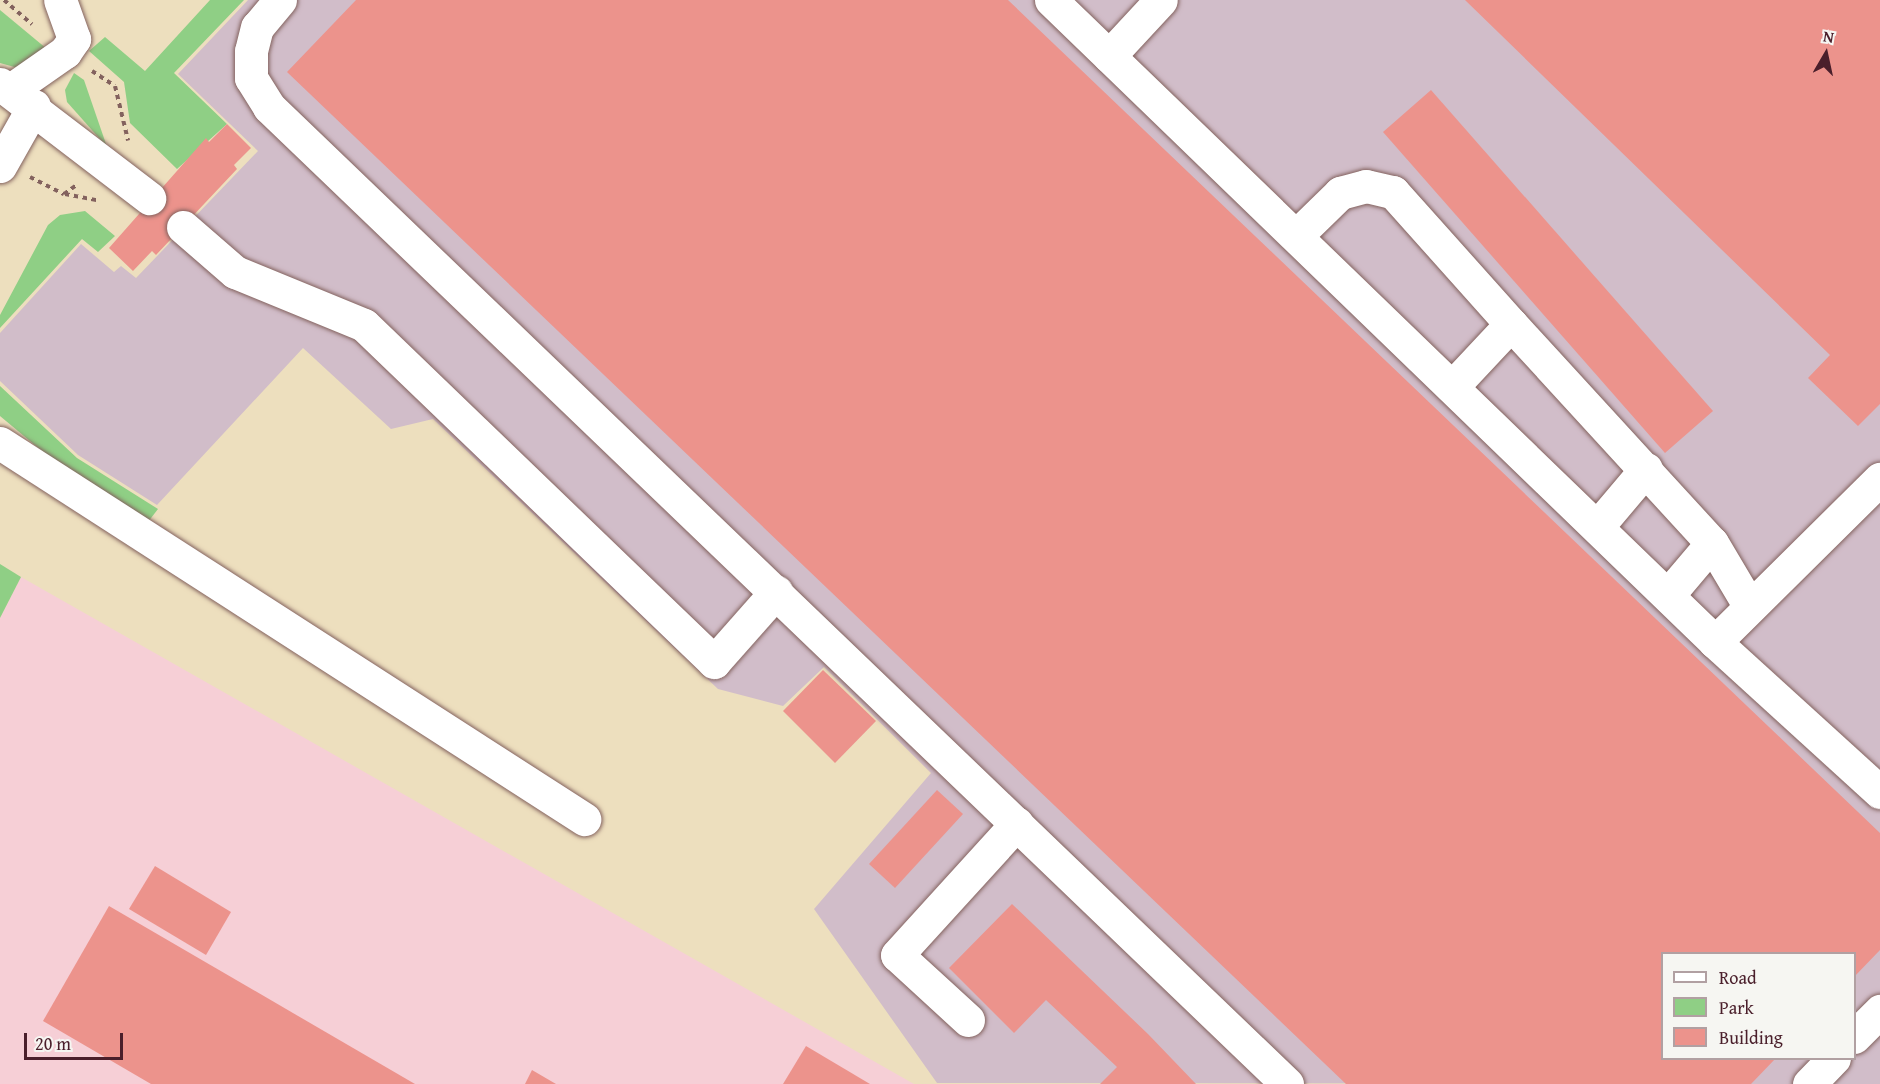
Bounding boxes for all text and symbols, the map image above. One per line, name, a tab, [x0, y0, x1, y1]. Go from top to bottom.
north arrow	[1796, 24, 1856, 84]
text: N	[1822, 24, 1836, 49]
legend	[1661, 952, 1856, 1060]
text: Road	[1719, 964, 1757, 991]
text: Park	[1719, 994, 1754, 1021]
scale bar	[27, 1021, 126, 1059]
text: Building	[1719, 1024, 1783, 1051]
text: 20 m	[35, 1030, 71, 1057]

